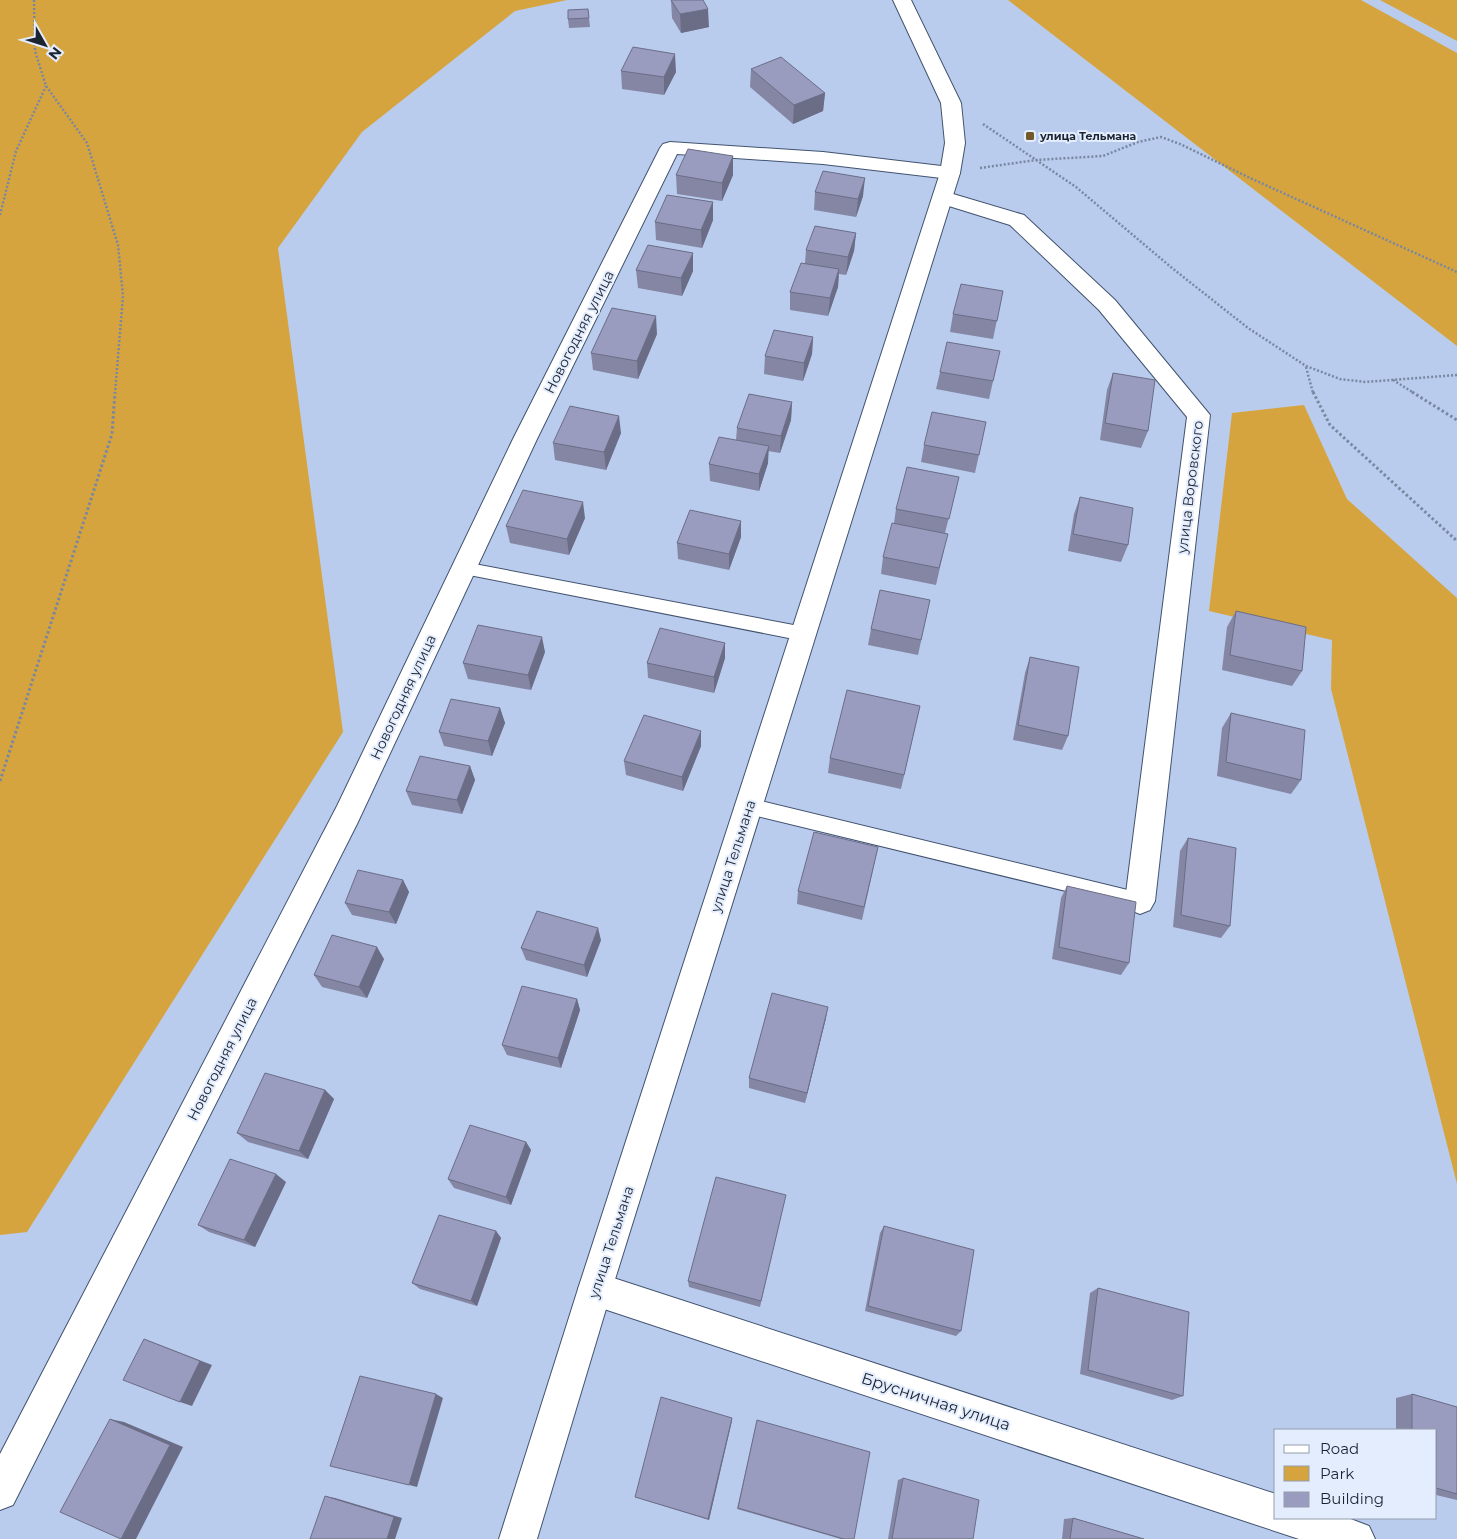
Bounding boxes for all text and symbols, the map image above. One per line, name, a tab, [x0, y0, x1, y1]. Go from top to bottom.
north arrow	[20, 20, 70, 70]
text: N	[45, 43, 66, 63]
place label: улица Тельмана	[1039, 129, 1136, 143]
marker: улица Тельмана	[1024, 130, 1036, 142]
street label: Новогодняя улица	[540, 267, 618, 397]
street label: улица Воровского	[1173, 419, 1207, 555]
street label: Новогодняя улица	[366, 632, 440, 762]
street label: улица Тельмана	[706, 798, 760, 915]
street label: Новогодняя улица	[183, 994, 261, 1124]
street label: улица Тельмана	[584, 1184, 638, 1301]
street label: Брусничная улица	[859, 1368, 1013, 1435]
legend	[1274, 1429, 1437, 1519]
text: Road	[1320, 1439, 1359, 1458]
text: Park	[1320, 1464, 1354, 1483]
text: Building	[1320, 1489, 1384, 1508]

